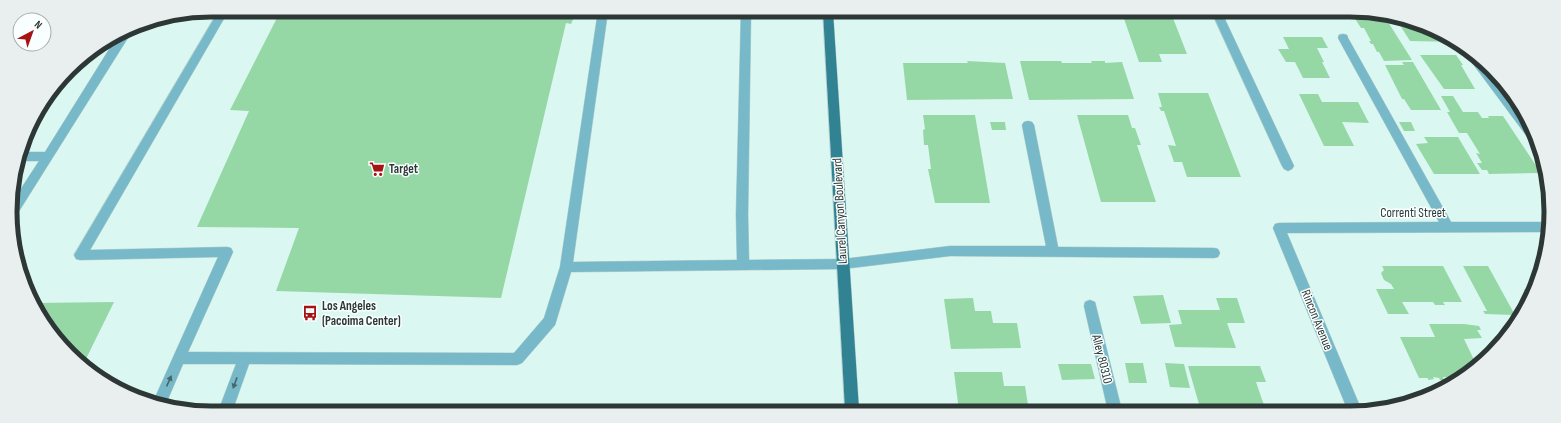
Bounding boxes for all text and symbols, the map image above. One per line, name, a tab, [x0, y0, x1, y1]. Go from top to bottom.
north arrow	[12, 12, 52, 52]
text: N	[32, 18, 45, 32]
street label: Laurel Canyon Boulevard	[829, 158, 851, 264]
supermarket icon: Target	[368, 160, 386, 178]
place label: Target	[389, 161, 419, 177]
street label: Correnti Street	[1380, 205, 1446, 221]
street label: Rincon Avenue	[1298, 287, 1336, 353]
place label: Los Angeles (Pacoima Center)	[322, 298, 401, 329]
bus stop icon: Los Angeles (Pacoima Center)	[301, 304, 319, 322]
street label: Alley 80310	[1088, 332, 1116, 385]
one-way arrow	[166, 375, 172, 387]
one-way arrow	[232, 378, 238, 390]

